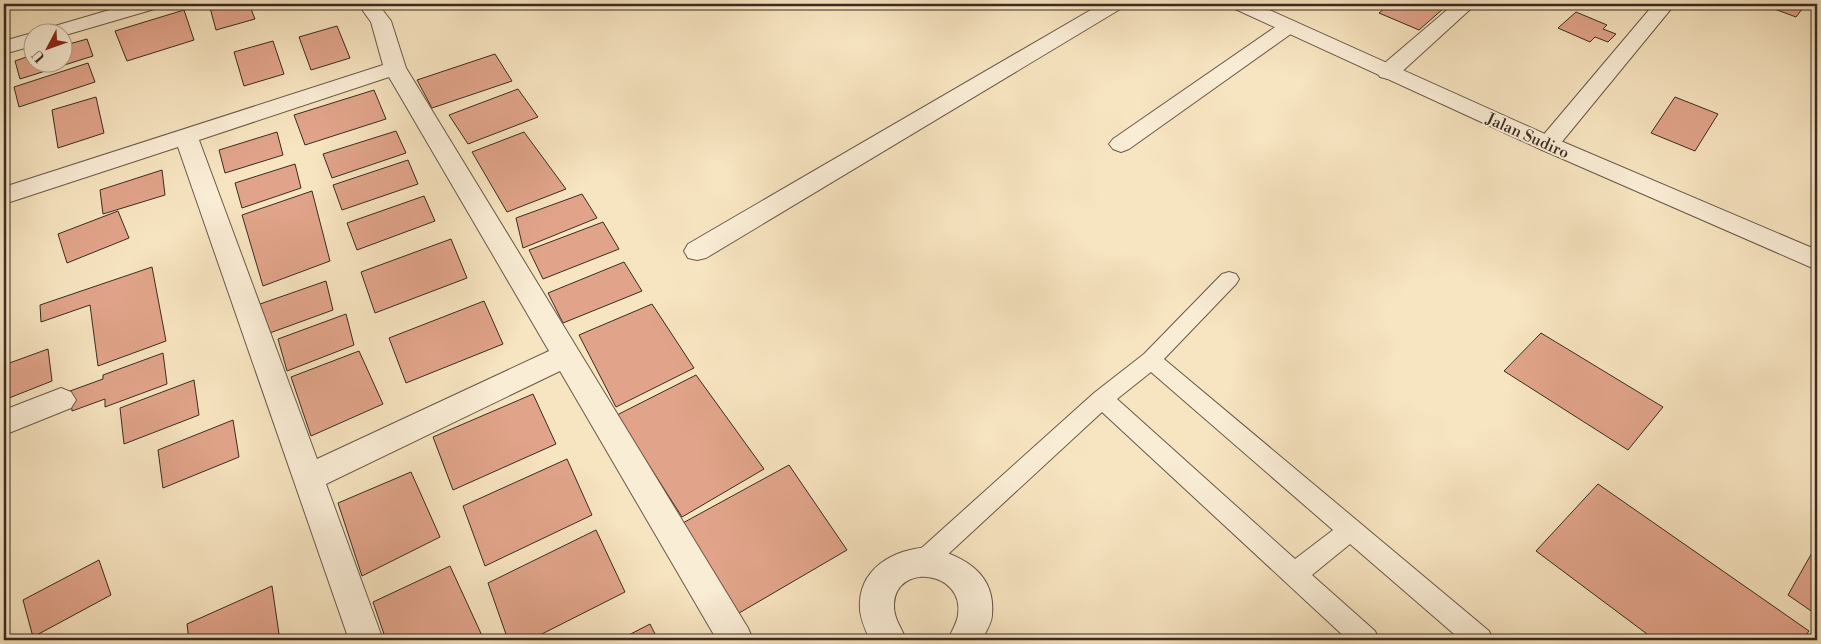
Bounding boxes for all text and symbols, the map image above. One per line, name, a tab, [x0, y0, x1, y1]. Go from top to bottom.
north arrow	[22, 22, 72, 72]
text: U	[28, 46, 49, 66]
street label: Jalan Sudiro	[1482, 108, 1572, 163]

